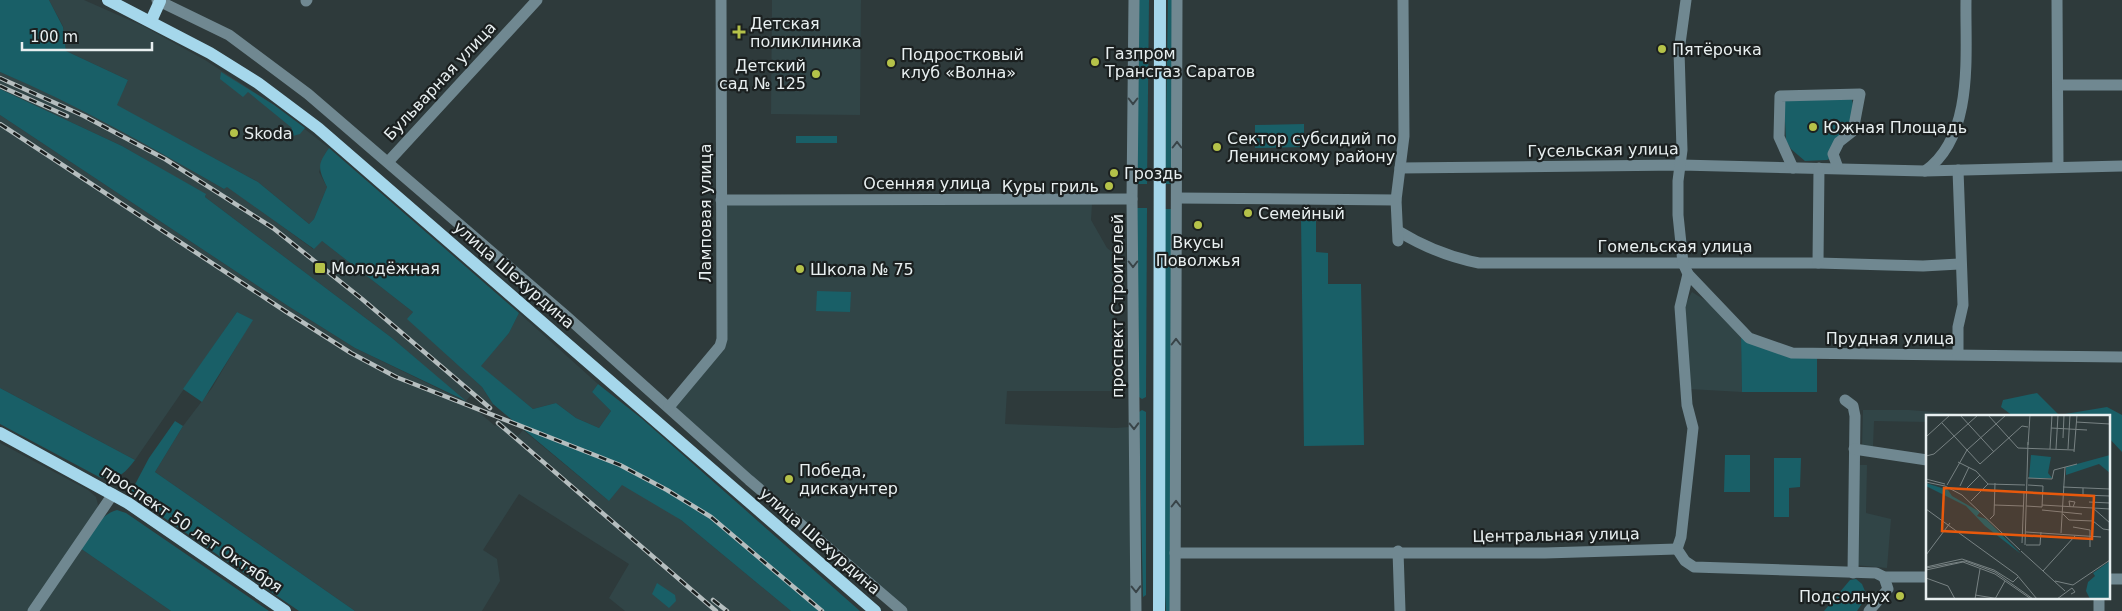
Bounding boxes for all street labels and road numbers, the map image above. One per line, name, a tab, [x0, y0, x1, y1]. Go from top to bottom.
street label: Бульварная улица	[380, 18, 500, 144]
street label: Гусельская улица	[1527, 139, 1679, 161]
street label: Ламповая улица	[696, 144, 715, 282]
street label: Осенняя улица	[863, 174, 991, 193]
street label: проспект Строителей	[1108, 214, 1127, 398]
street label: улица Шехурдина	[450, 217, 578, 333]
street label: Гомельская улица	[1598, 237, 1752, 256]
street label: Прудная улица	[1826, 329, 1954, 348]
street label: проспект 50 лет Октября	[98, 461, 286, 597]
street label: улица Шехурдина	[756, 483, 884, 599]
street label: Центральная улица	[1472, 524, 1640, 546]

